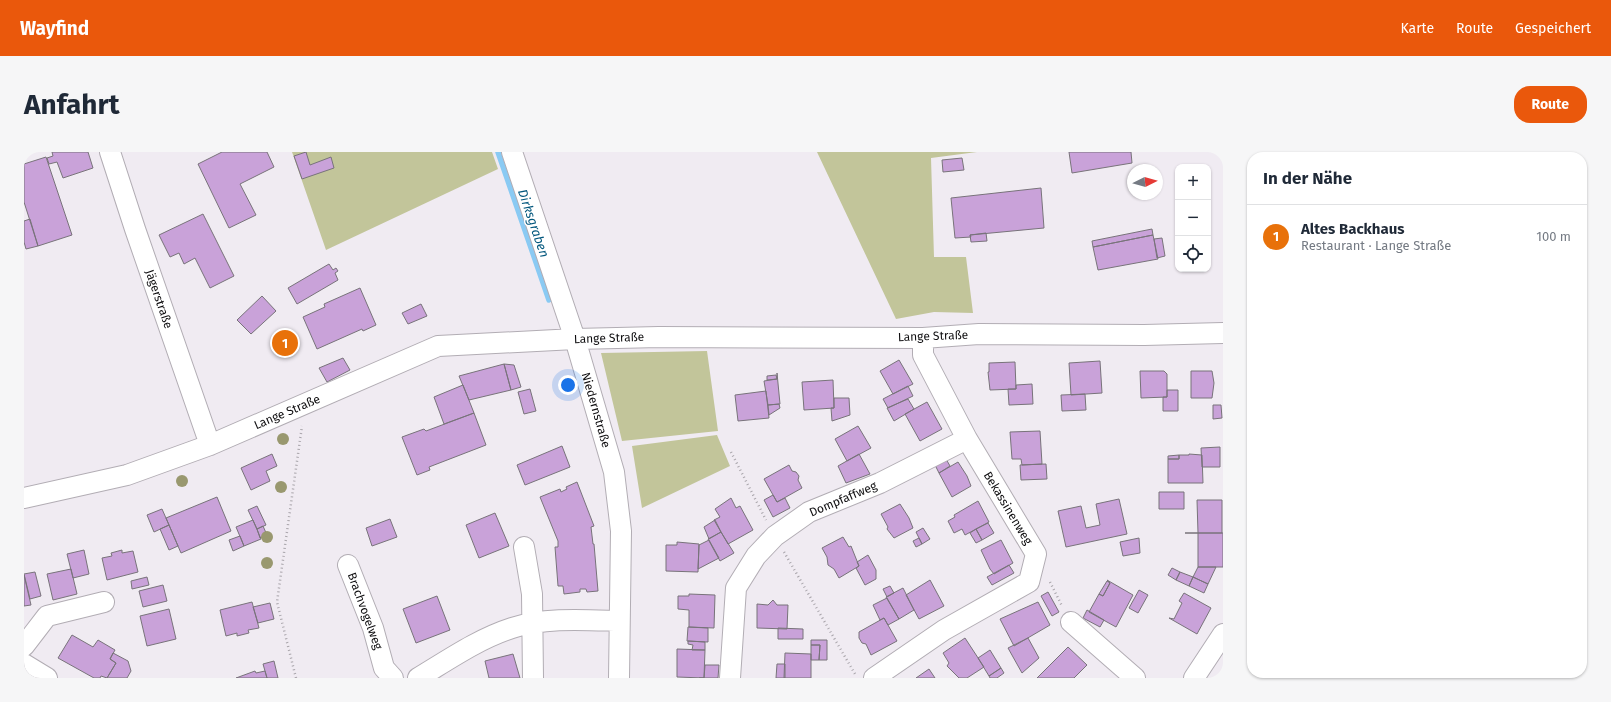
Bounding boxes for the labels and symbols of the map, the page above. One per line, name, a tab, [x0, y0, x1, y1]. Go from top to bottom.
north arrow	[1127, 164, 1163, 200]
water label: Dirksgraben	[515, 187, 552, 259]
street label: Jägerstraße	[142, 268, 176, 330]
pin: 1	[272, 328, 298, 358]
street label: Lange Straße	[898, 328, 968, 344]
street label: Lange Straße	[574, 330, 644, 346]
street label: Niedernstraße	[579, 371, 613, 449]
your location	[558, 375, 578, 395]
street label: Lange Straße	[252, 392, 322, 432]
street label: Bekassinenweg	[981, 469, 1036, 548]
street label: Dompfaffweg	[807, 478, 880, 519]
street label: Brachvogelweg	[345, 571, 386, 652]

